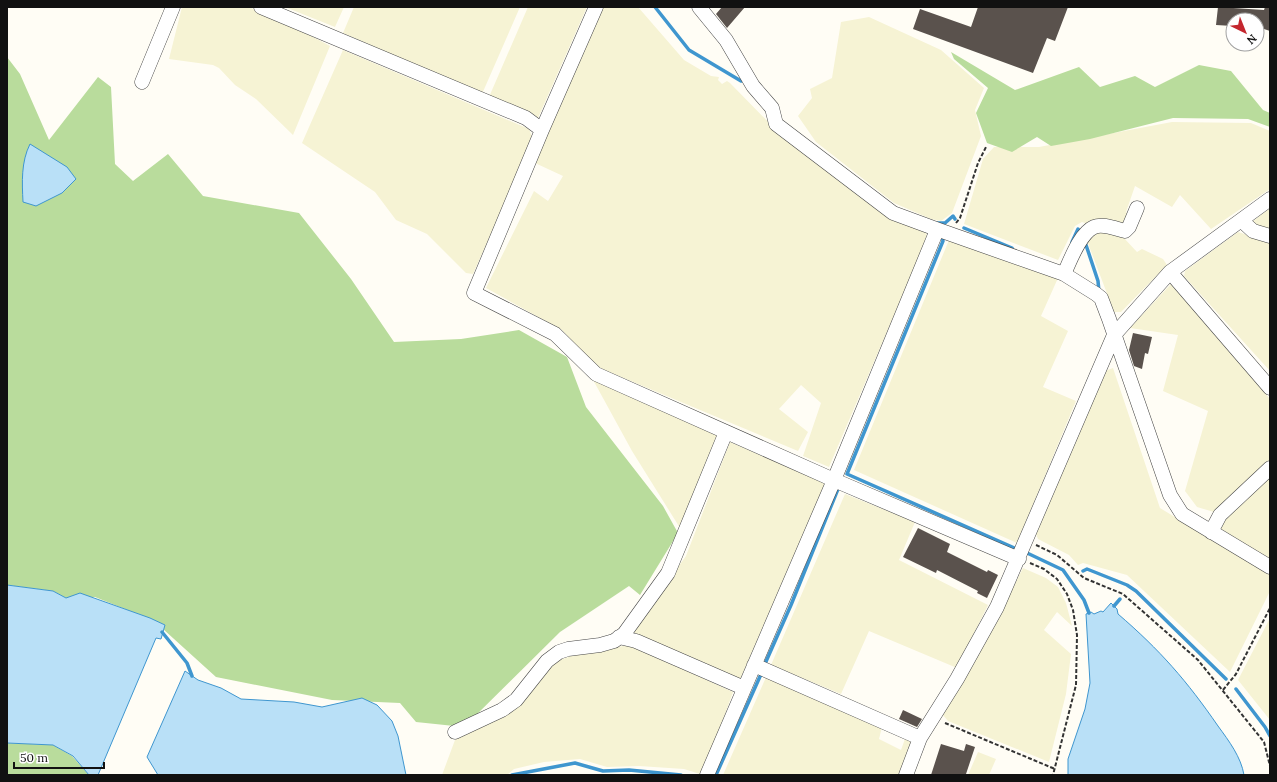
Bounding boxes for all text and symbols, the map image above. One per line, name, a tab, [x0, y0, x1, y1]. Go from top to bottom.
north arrow	[1225, 12, 1265, 52]
text: N	[1244, 31, 1260, 48]
scale bar	[14, 744, 104, 770]
text: 50 m	[20, 750, 48, 765]

